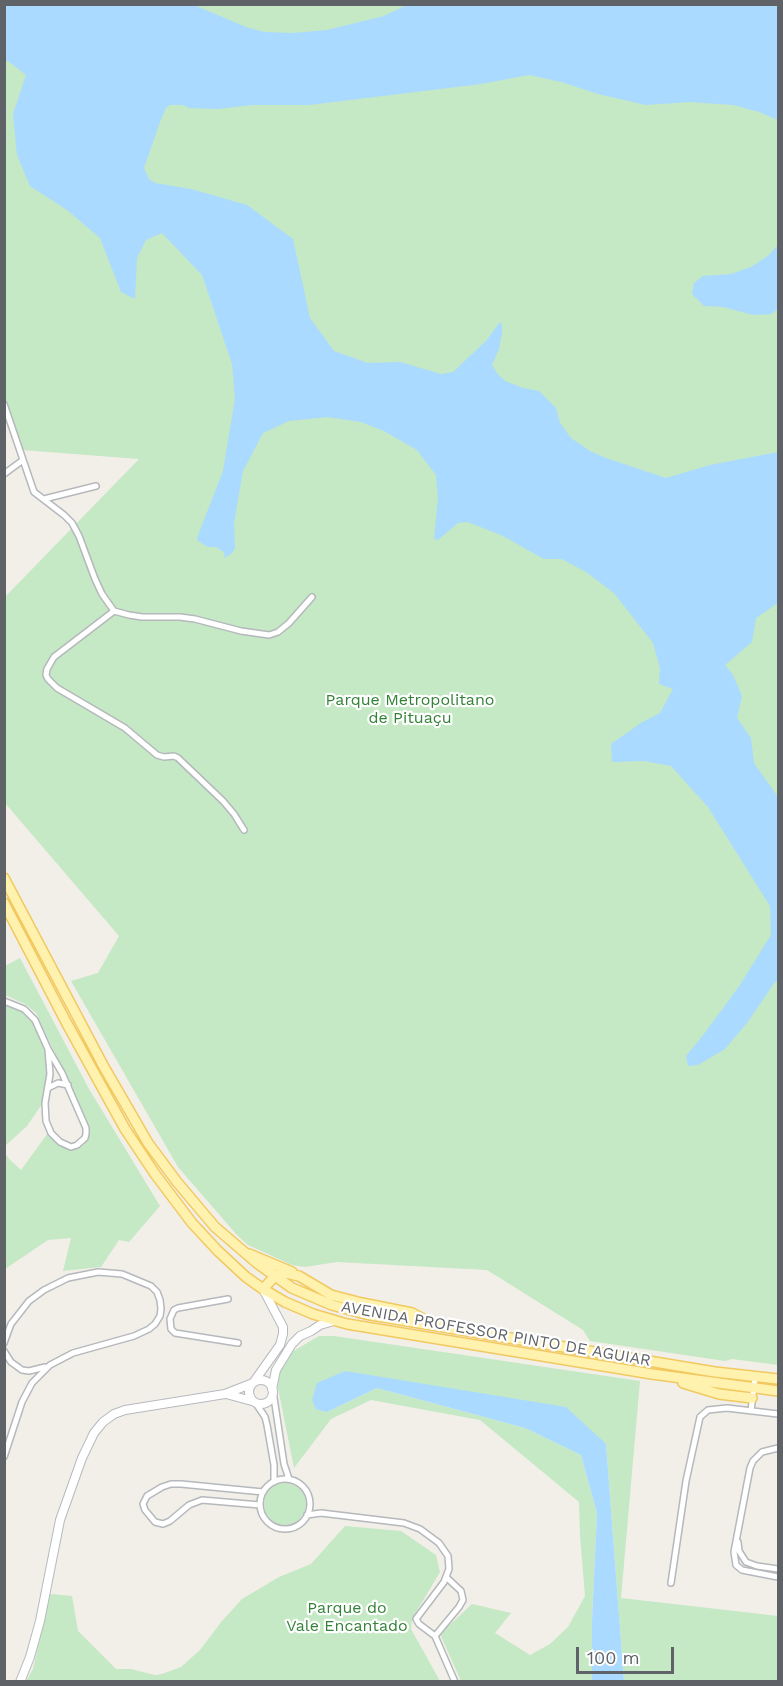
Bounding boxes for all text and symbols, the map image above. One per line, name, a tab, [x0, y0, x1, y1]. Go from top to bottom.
park label: Parque Metropolitano de Pituaçu	[326, 690, 494, 728]
street label: AVENIDA PROFESSOR PINTO DE AGUIAR	[340, 1297, 652, 1371]
park label: Parque do Vale Encantado	[286, 1598, 408, 1636]
scale bar	[579, 1635, 676, 1673]
text: 100 m	[587, 1647, 640, 1668]

